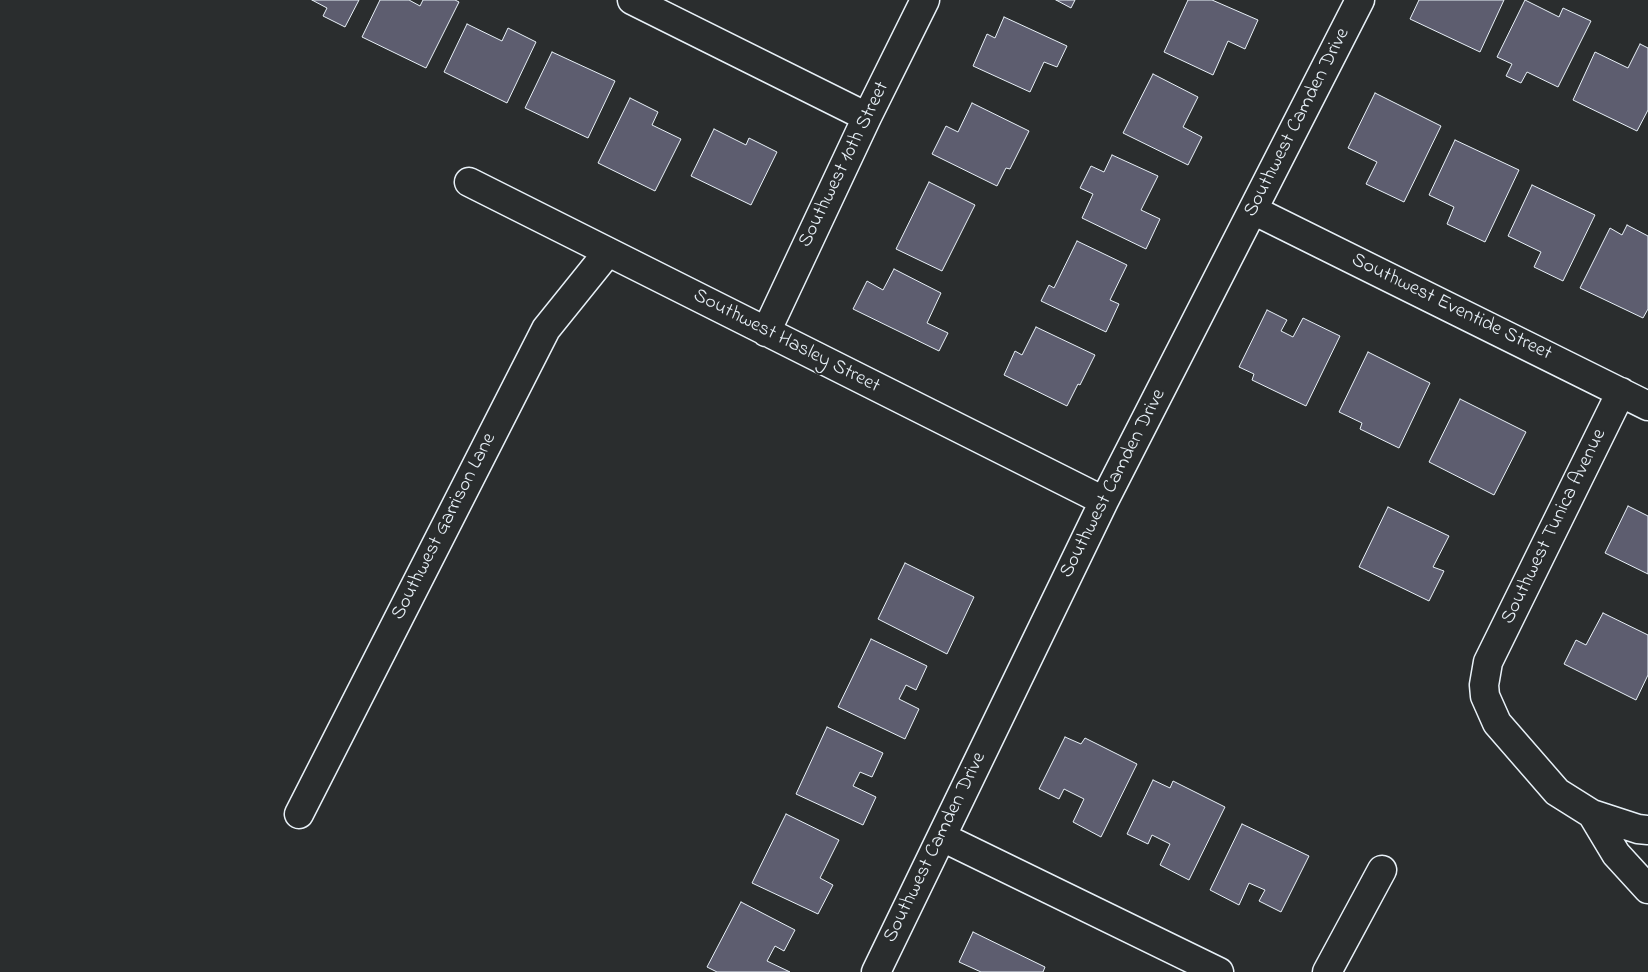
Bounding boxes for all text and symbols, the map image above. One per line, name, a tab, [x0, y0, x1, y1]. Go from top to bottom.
street label: Southwest Camden Drive	[1240, 24, 1356, 222]
street label: Southwest 10th Street	[794, 78, 896, 252]
street label: Southwest Eventide Street	[1347, 249, 1555, 367]
street label: Southwest Hasley Street	[689, 284, 883, 400]
street label: Southwest Camden Drive	[1056, 385, 1172, 583]
street label: Southwest Tunica Avenue	[1497, 425, 1613, 629]
street label: Southwest Garrison Lane	[387, 430, 503, 624]
street label: Southwest Camden Drive	[879, 749, 993, 947]

